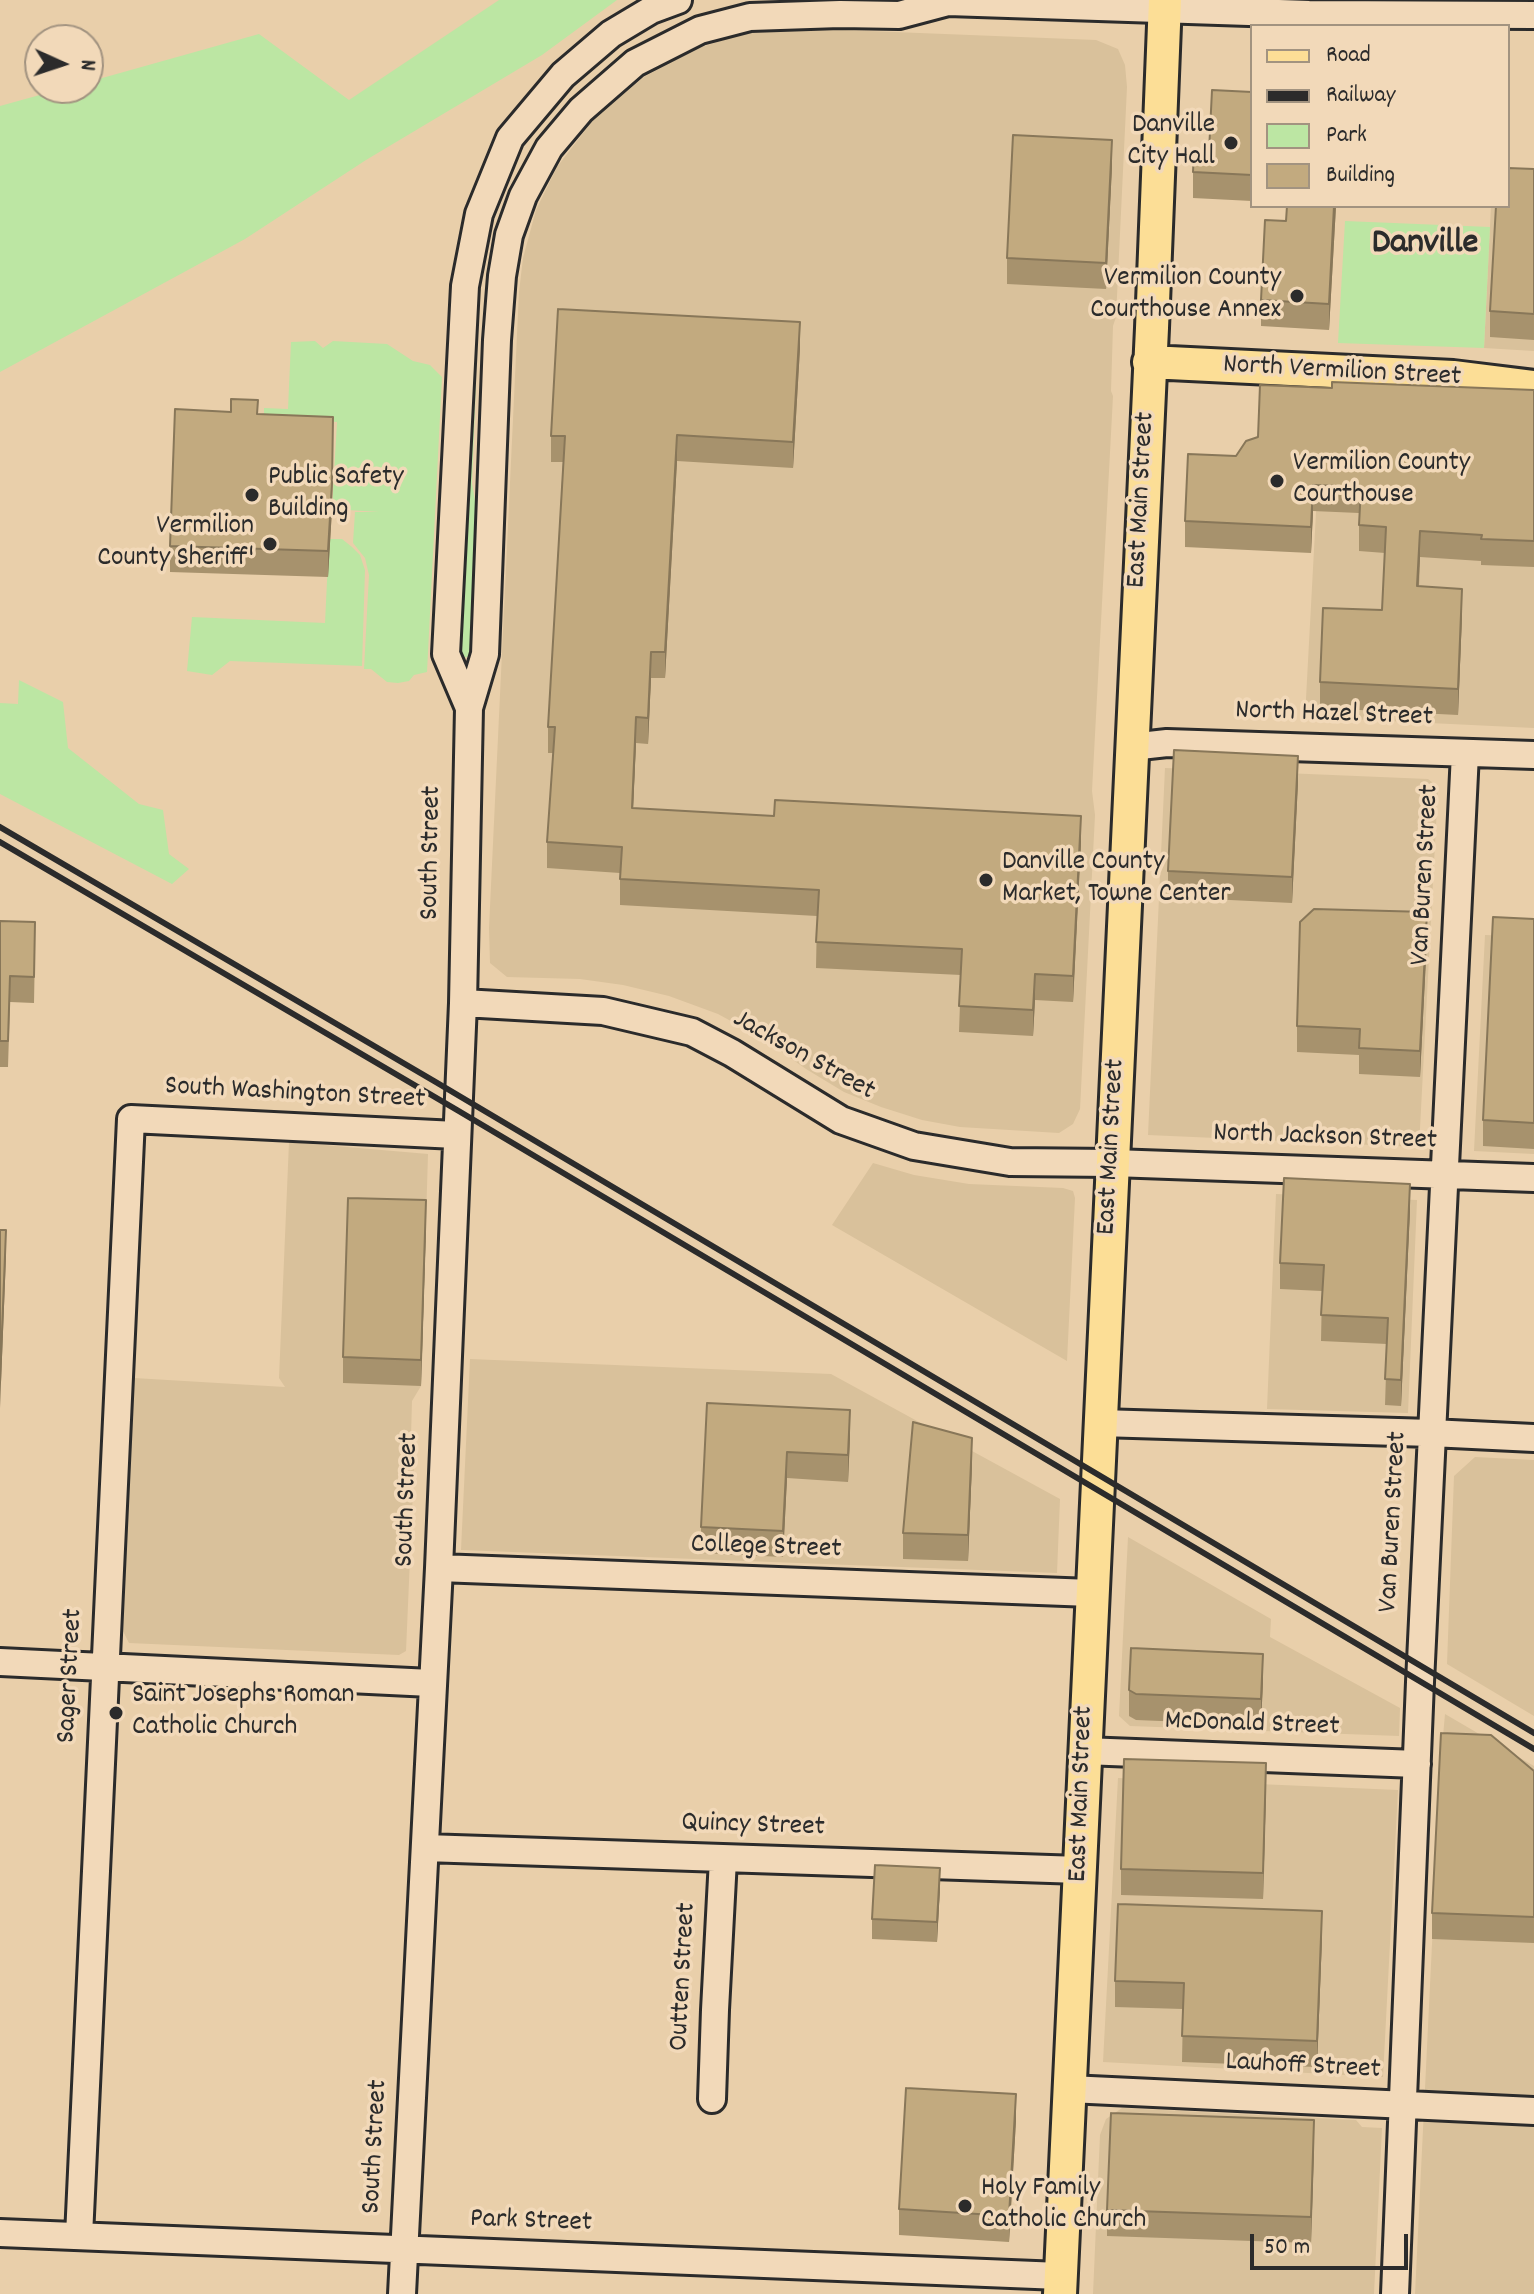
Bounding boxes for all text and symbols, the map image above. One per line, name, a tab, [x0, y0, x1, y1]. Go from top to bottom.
north arrow	[24, 24, 104, 104]
legend	[1250, 24, 1510, 208]
text: Road	[1326, 39, 1371, 73]
text: N	[71, 59, 102, 71]
text: Railway	[1326, 79, 1395, 113]
place label: Danville City Hall	[1127, 110, 1215, 176]
text: Park	[1326, 119, 1367, 153]
marker: Danville City Hall	[1222, 134, 1240, 152]
text: Building	[1326, 159, 1395, 193]
district label: Danville	[1372, 224, 1478, 268]
place label: Vermilion County Courthouse Annex	[1090, 263, 1281, 329]
marker: Vermilion County Courthouse Annex	[1288, 287, 1306, 305]
street label: North Vermilion Street	[1222, 350, 1462, 396]
street label: East Main Street	[1122, 411, 1164, 589]
place label: Vermilion County Courthouse	[1293, 448, 1470, 514]
place label: Public Safety Building	[268, 462, 404, 528]
marker: Vermilion County Courthouse	[1268, 472, 1286, 490]
marker: Public Safety Building	[243, 486, 261, 504]
place label: Vermilion County Sheriff'	[97, 511, 254, 577]
marker: Vermilion County Sheriff'	[261, 535, 279, 553]
street label: North Hazel Street	[1235, 696, 1433, 736]
street label: Van Buren Street	[1405, 784, 1449, 966]
street label: South Street	[415, 785, 451, 921]
place label: Danville County Market, Towne Center	[1002, 847, 1231, 913]
marker: Danville County Market, Towne Center	[977, 871, 995, 889]
street label: Jackson Street	[726, 1004, 880, 1110]
street label: East Main Street	[1092, 1058, 1134, 1236]
street label: South Washington Street	[164, 1071, 426, 1119]
street label: North Jackson Street	[1213, 1118, 1437, 1160]
street label: Van Buren Street	[1373, 1431, 1417, 1613]
street label: South Street	[390, 1432, 428, 1568]
street label: College Street	[690, 1530, 842, 1568]
street label: Sager Street	[52, 1608, 92, 1744]
place label: Saint Josephs Roman Catholic Church	[132, 1680, 354, 1746]
marker: Saint Josephs Roman Catholic Church	[107, 1704, 125, 1722]
street label: East Main Street	[1063, 1705, 1103, 1883]
street label: McDonald Street	[1164, 1706, 1340, 1746]
street label: Quincy Street	[681, 1808, 825, 1846]
street label: Outten Street	[664, 1902, 706, 2052]
street label: Lauhoff Street	[1225, 2047, 1381, 2089]
street label: South Street	[357, 2079, 397, 2215]
place label: Holy Family Catholic Church	[981, 2173, 1146, 2239]
marker: Holy Family Catholic Church	[956, 2197, 974, 2215]
street label: Park Street	[469, 2204, 593, 2242]
scale bar	[1254, 2218, 1412, 2268]
text: 50 m	[1264, 2231, 1310, 2265]

